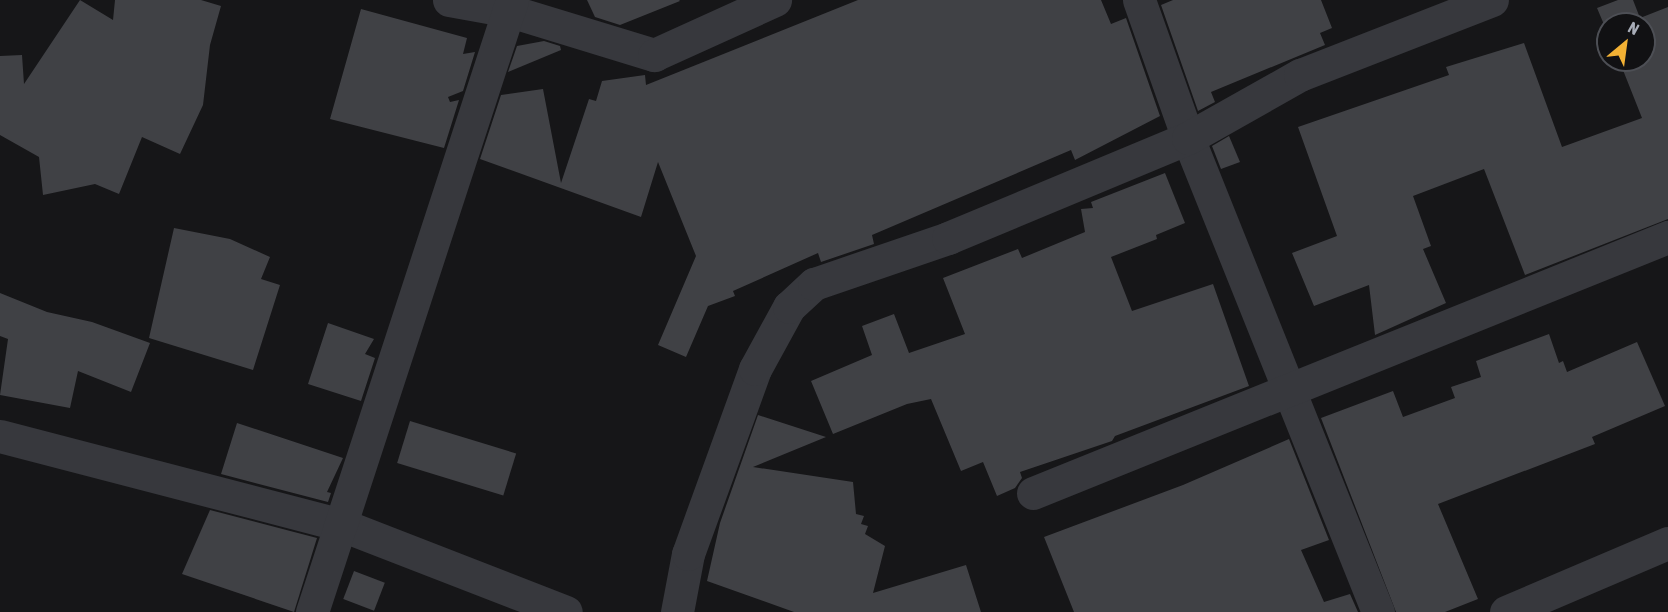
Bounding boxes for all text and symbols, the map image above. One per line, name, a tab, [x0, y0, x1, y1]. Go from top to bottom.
north arrow	[1596, 12, 1656, 72]
text: N	[1625, 18, 1642, 38]

